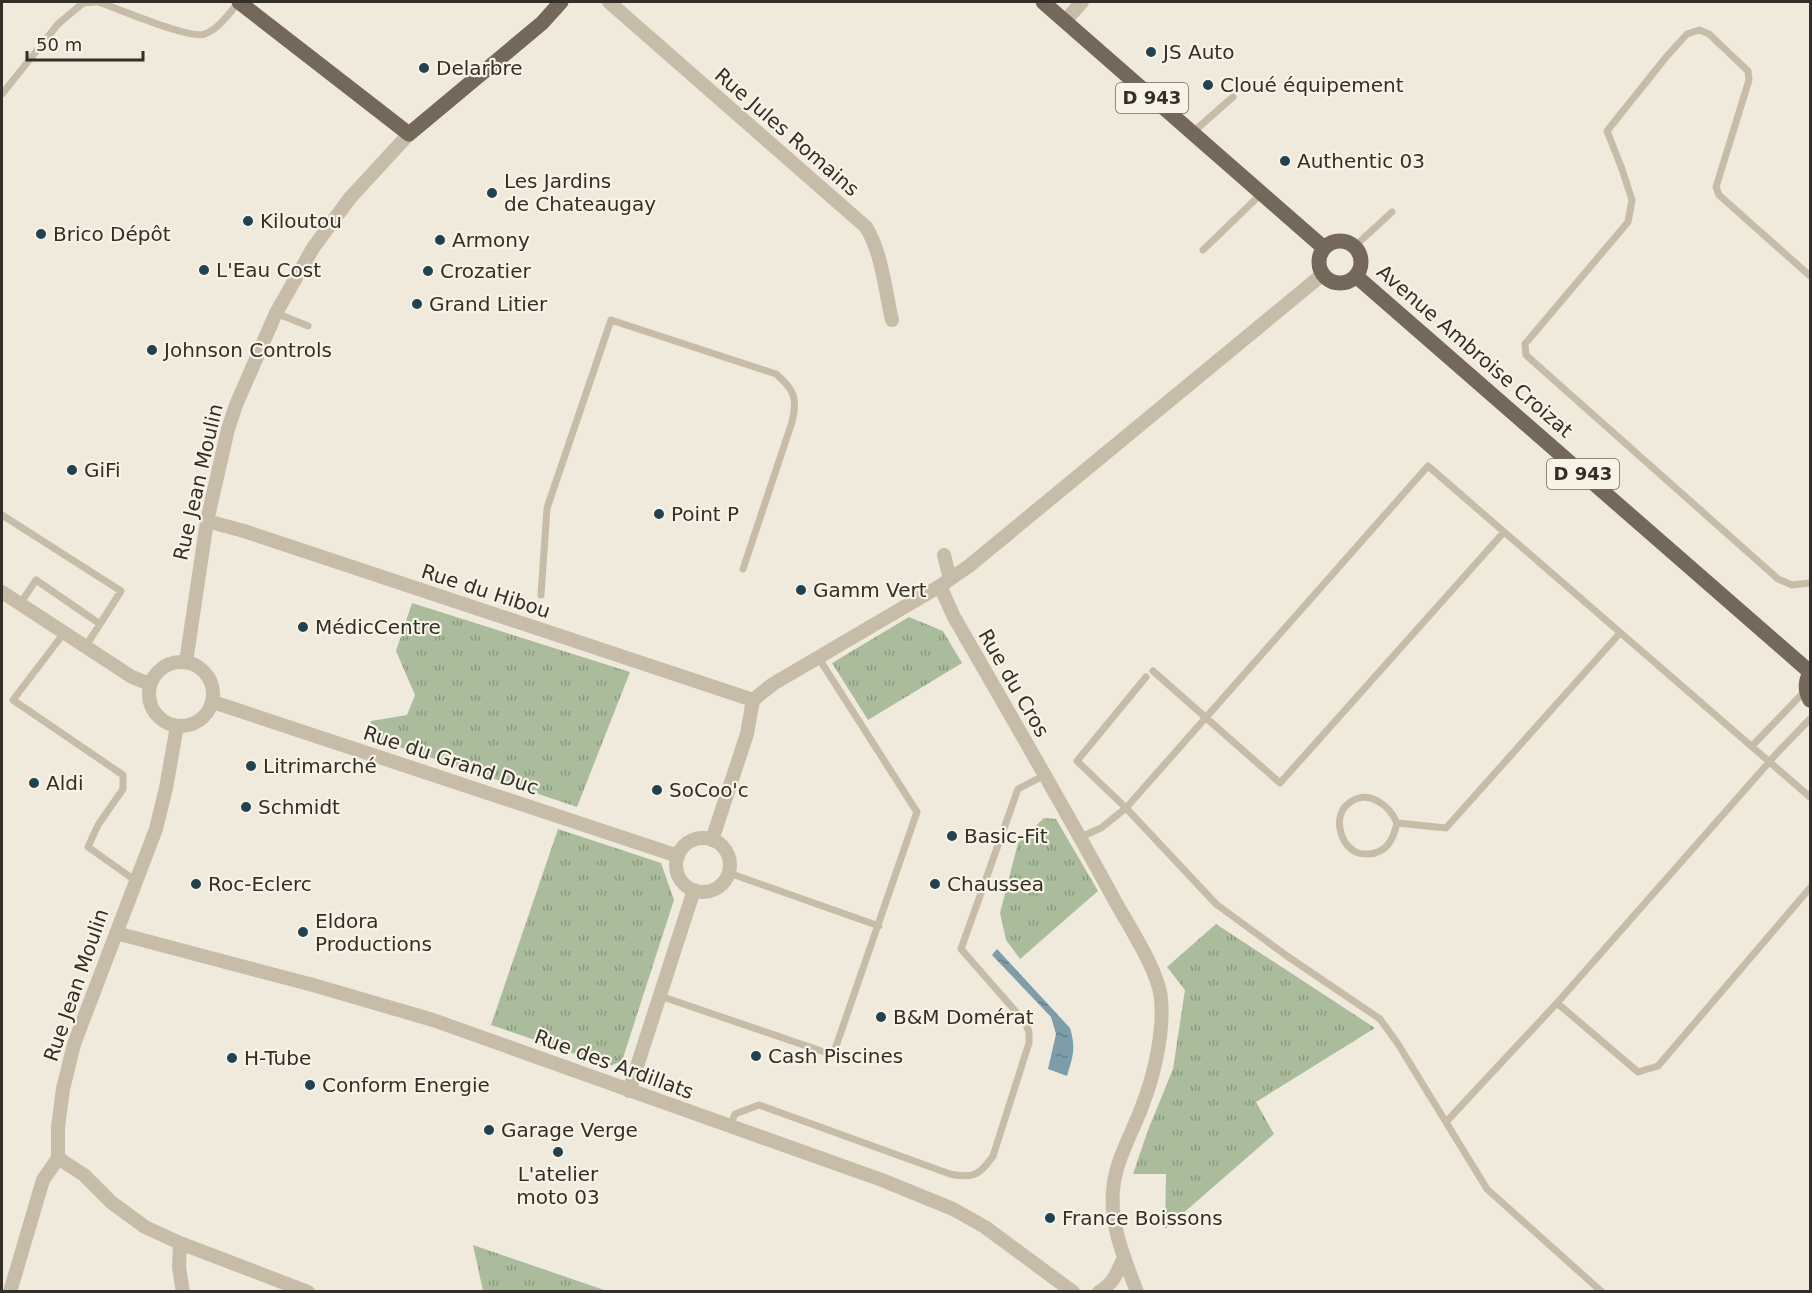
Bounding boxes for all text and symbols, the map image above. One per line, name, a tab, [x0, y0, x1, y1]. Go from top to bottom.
scale bar	[27, 24, 142, 62]
text: 50 m	[36, 34, 82, 55]
place label: JS Auto	[1161, 40, 1234, 64]
marker: JS Auto	[1144, 45, 1158, 59]
place label: Delarbre	[436, 56, 523, 80]
marker: Delarbre	[417, 61, 431, 75]
street label: Rue Jules Romains	[710, 63, 864, 201]
place label: Cloué équipement	[1220, 73, 1404, 97]
marker: Cloué équipement	[1201, 78, 1215, 92]
road number: D 943	[1116, 83, 1188, 113]
place label: Authentic 03	[1297, 149, 1425, 173]
marker: Authentic 03	[1278, 154, 1292, 168]
place label: Les Jardins de Chateaugay	[504, 169, 656, 216]
marker: Les Jardins de Chateaugay	[485, 186, 499, 200]
place label: Kiloutou	[260, 209, 342, 233]
marker: Kiloutou	[241, 214, 255, 228]
place label: Brico Dépôt	[53, 222, 171, 246]
marker: Brico Dépôt	[34, 227, 48, 241]
place label: Armony	[452, 228, 530, 252]
marker: Armony	[433, 233, 447, 247]
place label: L'Eau Cost	[216, 258, 321, 282]
place label: Crozatier	[440, 259, 531, 283]
street label: Avenue Ambroise Croizat	[1372, 260, 1578, 443]
marker: L'Eau Cost	[197, 263, 211, 277]
marker: Crozatier	[421, 264, 435, 278]
place label: Grand Litier	[429, 292, 548, 316]
marker: Grand Litier	[410, 297, 424, 311]
place label: Johnson Controls	[162, 338, 332, 362]
marker: Johnson Controls	[145, 343, 159, 357]
street label: Rue Jean Moulin	[168, 401, 228, 563]
place label: GiFi	[84, 458, 121, 482]
road number: D 943	[1547, 459, 1619, 489]
marker: GiFi	[65, 463, 79, 477]
place label: Point P	[671, 502, 739, 526]
marker: Point P	[652, 507, 666, 521]
street label: Rue du Hibou	[418, 559, 554, 623]
place label: Gamm Vert	[813, 578, 927, 602]
marker: Gamm Vert	[794, 583, 808, 597]
place label: MédicCentre	[315, 615, 441, 639]
marker: MédicCentre	[296, 620, 310, 634]
street label: Rue du Cros	[973, 625, 1055, 741]
street label: Rue du Grand Duc	[360, 720, 542, 800]
place label: Litrimarché	[263, 754, 377, 778]
marker: Litrimarché	[244, 759, 258, 773]
place label: Aldi	[46, 771, 84, 795]
marker: Aldi	[27, 776, 41, 790]
place label: SoCoo'c	[669, 778, 749, 802]
marker: SoCoo'c	[650, 783, 664, 797]
place label: Schmidt	[258, 795, 340, 819]
marker: Schmidt	[239, 800, 253, 814]
place label: Basic-Fit	[964, 824, 1048, 848]
marker: Basic-Fit	[945, 829, 959, 843]
place label: Roc-Eclerc	[208, 872, 312, 896]
place label: Chaussea	[947, 872, 1044, 896]
marker: Roc-Eclerc	[189, 877, 203, 891]
marker: Chaussea	[928, 877, 942, 891]
street label: Rue Jean Moulin	[39, 906, 113, 1064]
place label: Eldora Productions	[315, 909, 432, 956]
marker: Eldora Productions	[296, 925, 310, 939]
place label: B&M Domérat	[893, 1005, 1034, 1029]
marker: B&M Domérat	[874, 1010, 888, 1024]
street label: Rue des Ardillats	[531, 1024, 697, 1104]
place label: Cash Piscines	[768, 1044, 903, 1068]
place label: H-Tube	[244, 1046, 311, 1070]
marker: Cash Piscines	[749, 1049, 763, 1063]
marker: H-Tube	[225, 1051, 239, 1065]
place label: Conform Energie	[322, 1073, 490, 1097]
marker: Conform Energie	[303, 1078, 317, 1092]
place label: Garage Verge	[501, 1118, 638, 1142]
marker: Garage Verge	[482, 1123, 496, 1137]
marker: L'atelier moto 03	[551, 1145, 565, 1159]
place label: L'atelier moto 03	[516, 1162, 600, 1209]
place label: France Boissons	[1062, 1206, 1223, 1230]
marker: France Boissons	[1043, 1211, 1057, 1225]

